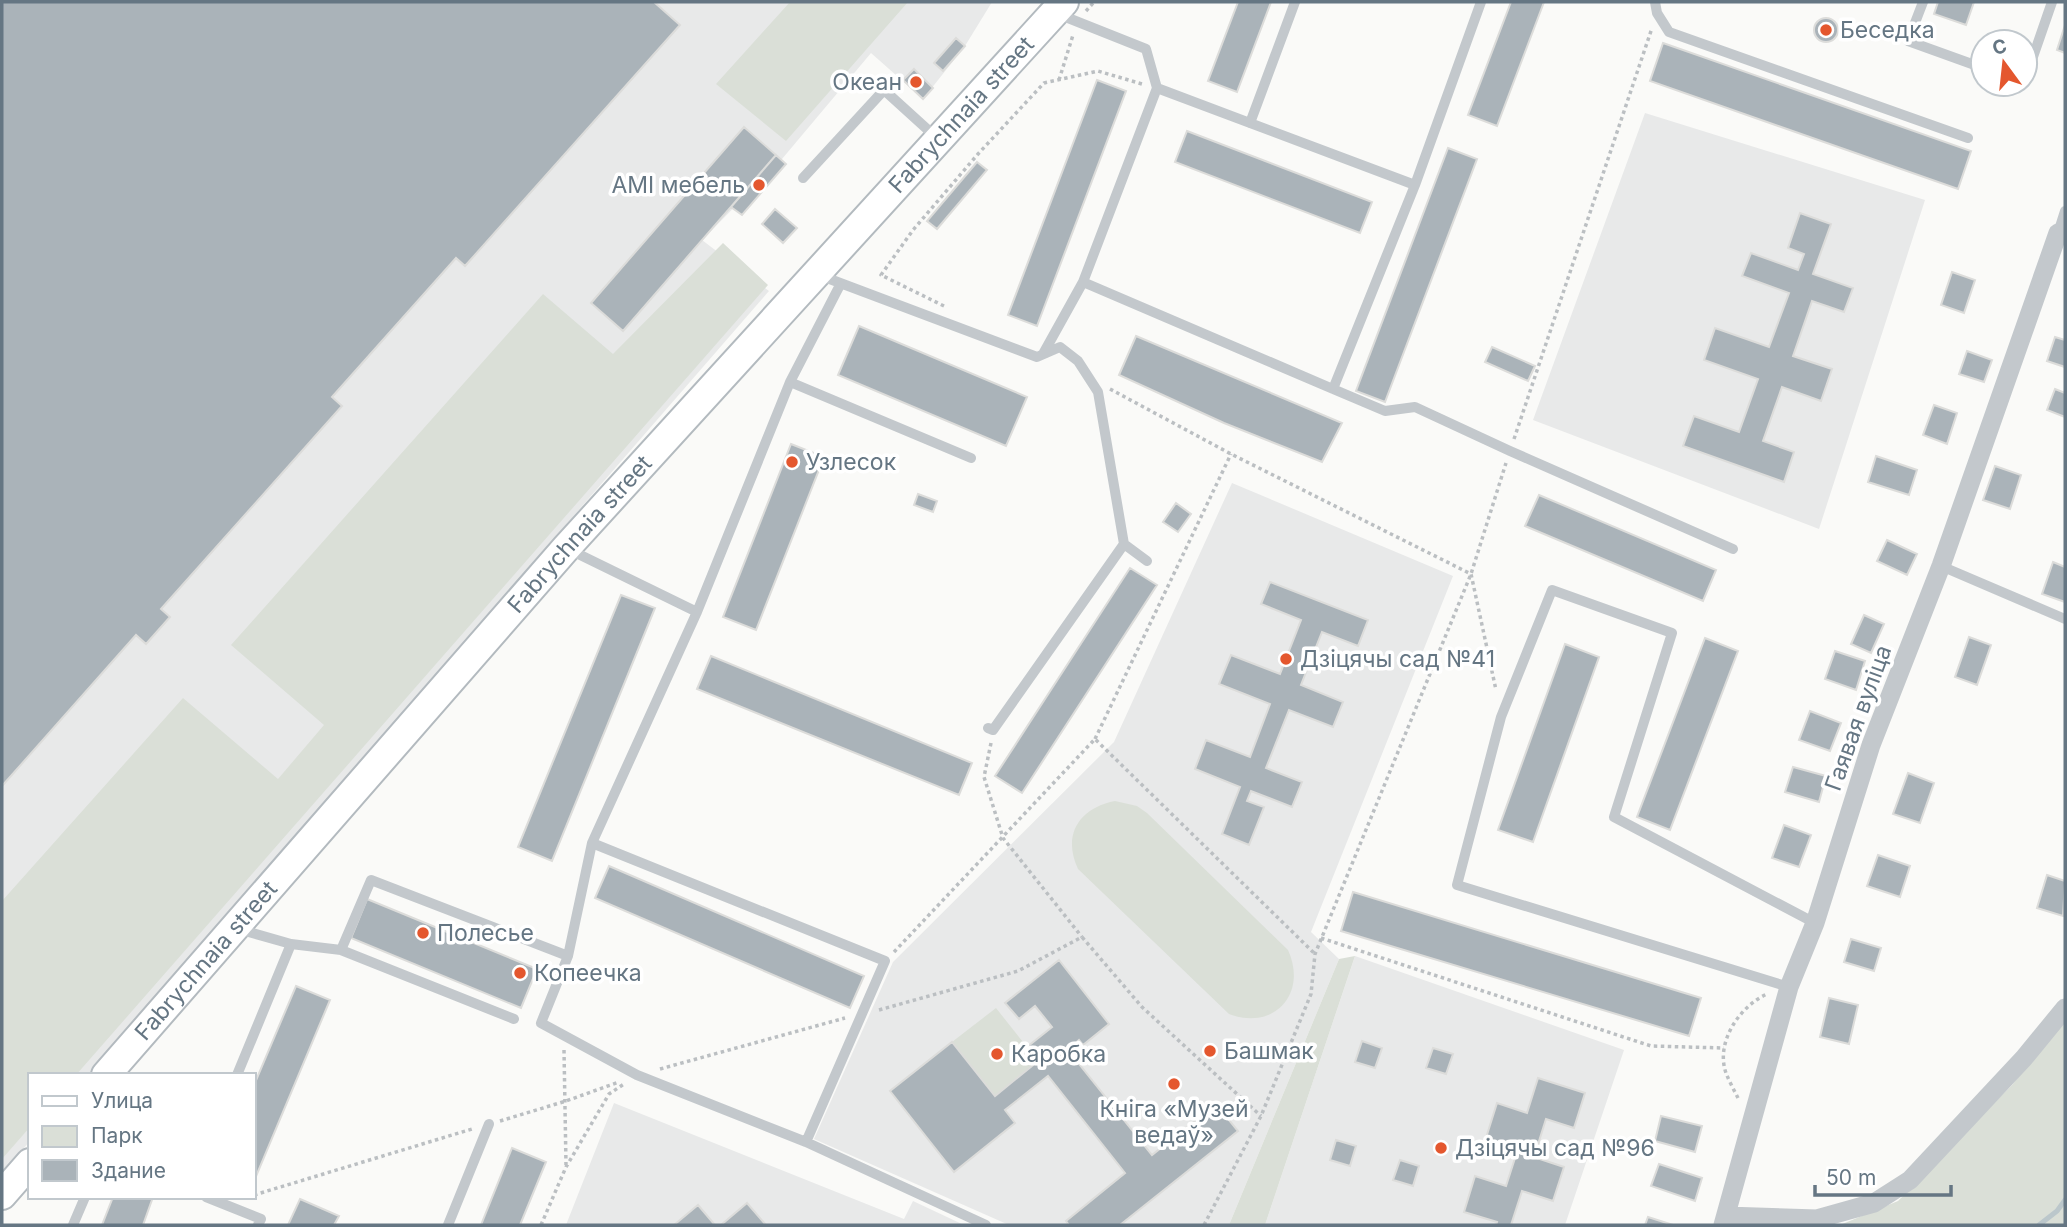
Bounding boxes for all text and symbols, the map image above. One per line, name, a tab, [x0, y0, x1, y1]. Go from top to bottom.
place label: Беседка	[1840, 16, 1935, 44]
marker: Беседка	[1818, 22, 1834, 38]
north arrow	[1969, 28, 2039, 98]
street label: Fabrychnaia street	[883, 30, 1040, 199]
text: С	[1990, 34, 2009, 60]
place label: Океан	[832, 68, 902, 96]
marker: Океан	[908, 74, 924, 90]
place label: AMI мебель	[611, 171, 745, 199]
marker: AMI мебель	[751, 177, 767, 193]
place label: Узлесок	[806, 448, 897, 476]
street label: Fabrychnaia street	[502, 449, 658, 619]
marker: Узлесок	[784, 454, 800, 470]
street label: Гаявая вуліца	[1819, 641, 1897, 795]
place label: Дзіцячы сад №41	[1300, 645, 1495, 673]
marker: Дзіцячы сад №41	[1278, 651, 1294, 667]
street label: Fabrychnaia street	[129, 875, 283, 1046]
place label: Полесье	[437, 919, 534, 947]
marker: Полесье	[415, 925, 431, 941]
place label: Копеечка	[534, 959, 642, 987]
marker: Копеечка	[512, 965, 528, 981]
place label: Башмак	[1224, 1037, 1314, 1065]
place label: Каробка	[1011, 1040, 1106, 1068]
marker: Башмак	[1202, 1043, 1218, 1059]
marker: Каробка	[989, 1046, 1005, 1062]
legend	[28, 1073, 256, 1199]
marker: Кніга «Музей ведаў»	[1166, 1076, 1182, 1092]
text: Улица	[91, 1088, 153, 1113]
place label: Кніга «Музей ведаў»	[1099, 1095, 1249, 1149]
text: Парк	[91, 1123, 143, 1148]
place label: Дзіцячы сад №96	[1455, 1134, 1655, 1162]
marker: Дзіцячы сад №96	[1433, 1140, 1449, 1156]
scale bar	[1815, 1154, 1952, 1198]
text: Здание	[91, 1158, 166, 1183]
text: 50 m	[1826, 1165, 1876, 1190]

